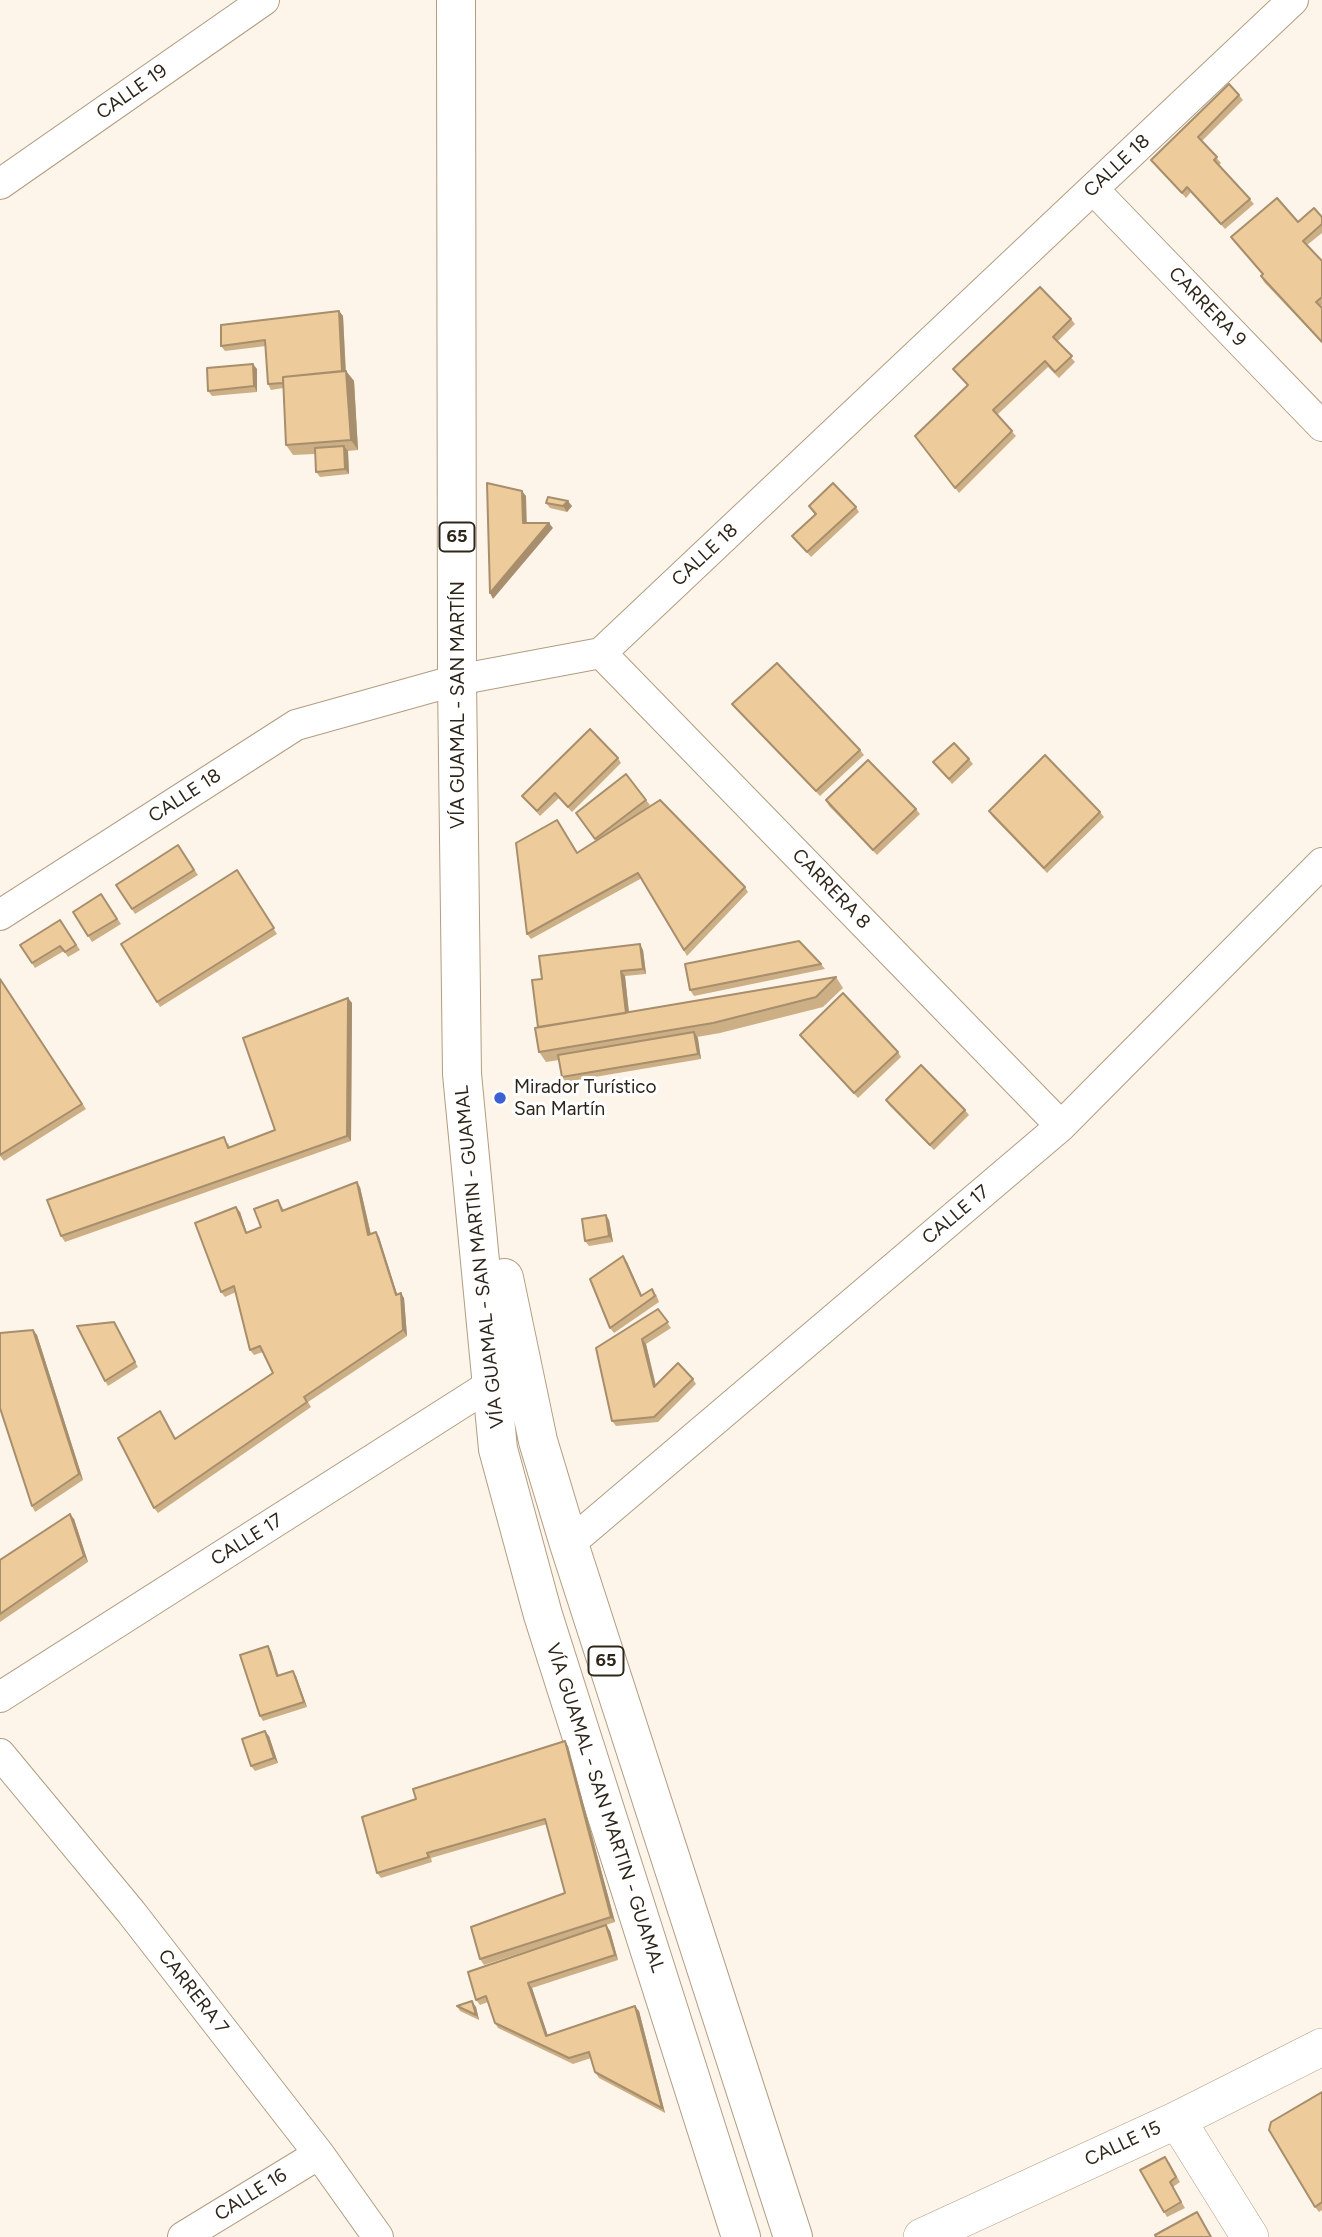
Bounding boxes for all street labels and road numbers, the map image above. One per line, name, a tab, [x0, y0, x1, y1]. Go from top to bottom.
street label: CALLE 19	[92, 59, 172, 125]
street label: CALLE 18	[1079, 130, 1155, 202]
street label: CARRERA 9	[1163, 262, 1251, 352]
street label: CALLE 18	[667, 519, 743, 591]
road number: 65	[440, 522, 475, 552]
street label: VÍA GUAMAL - SAN MARTÍN	[447, 581, 469, 829]
street label: CALLE 18	[144, 764, 226, 828]
street label: CARRERA 8	[787, 844, 875, 934]
street label: VÍA GUAMAL - SAN MARTIN - GUAMAL	[451, 1084, 509, 1430]
street label: CALLE 17	[918, 1180, 994, 1250]
street label: CALLE 17	[207, 1509, 287, 1571]
street label: VÍA GUAMAL - SAN MARTIN - GUAMAL	[541, 1641, 669, 1975]
road number: 65	[588, 1646, 624, 1676]
street label: CARRERA 7	[153, 1945, 233, 2039]
street label: CALLE 15	[1081, 2117, 1165, 2171]
street label: CALLE 16	[211, 2164, 291, 2226]

